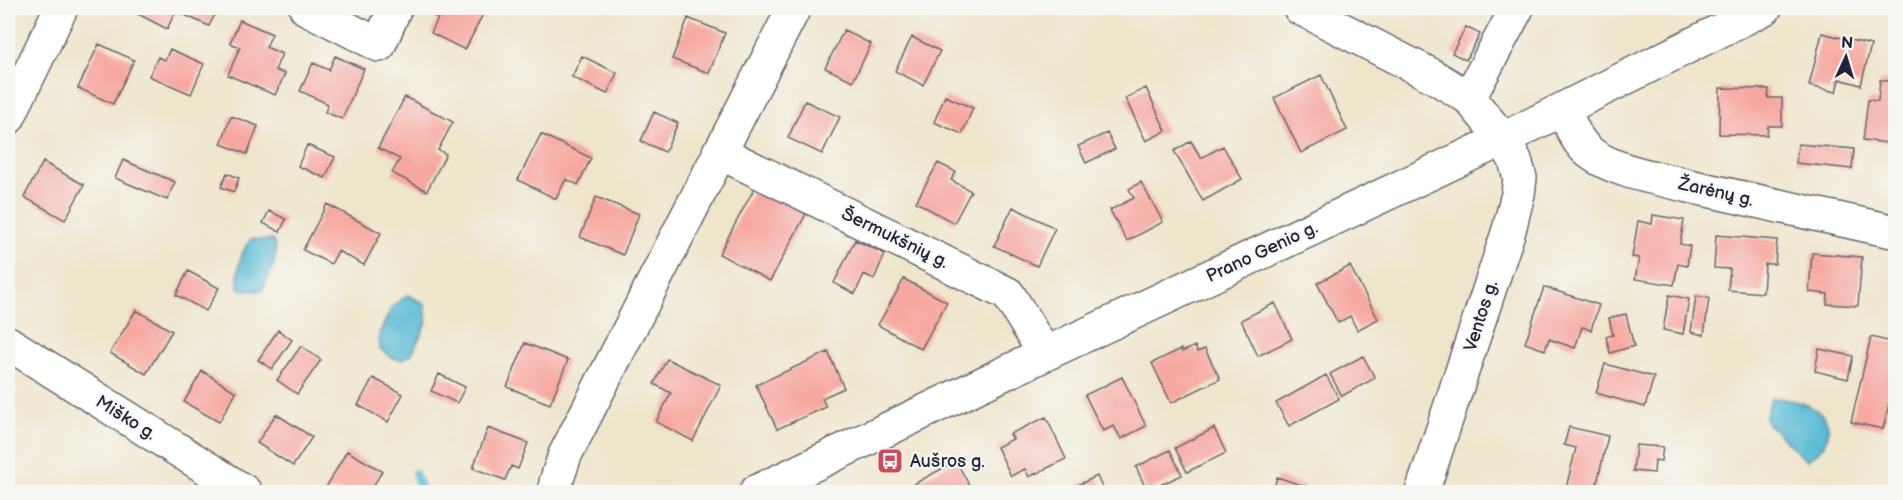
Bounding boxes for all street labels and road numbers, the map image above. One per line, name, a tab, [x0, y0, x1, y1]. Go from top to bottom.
street label: Žarėnų g.	[1675, 171, 1756, 211]
street label: Šermukšnių g.	[838, 202, 952, 273]
street label: Prano Genio g.	[1203, 217, 1321, 287]
street label: Ventos g.	[1460, 278, 1502, 354]
street label: Miško g.	[92, 391, 160, 445]

